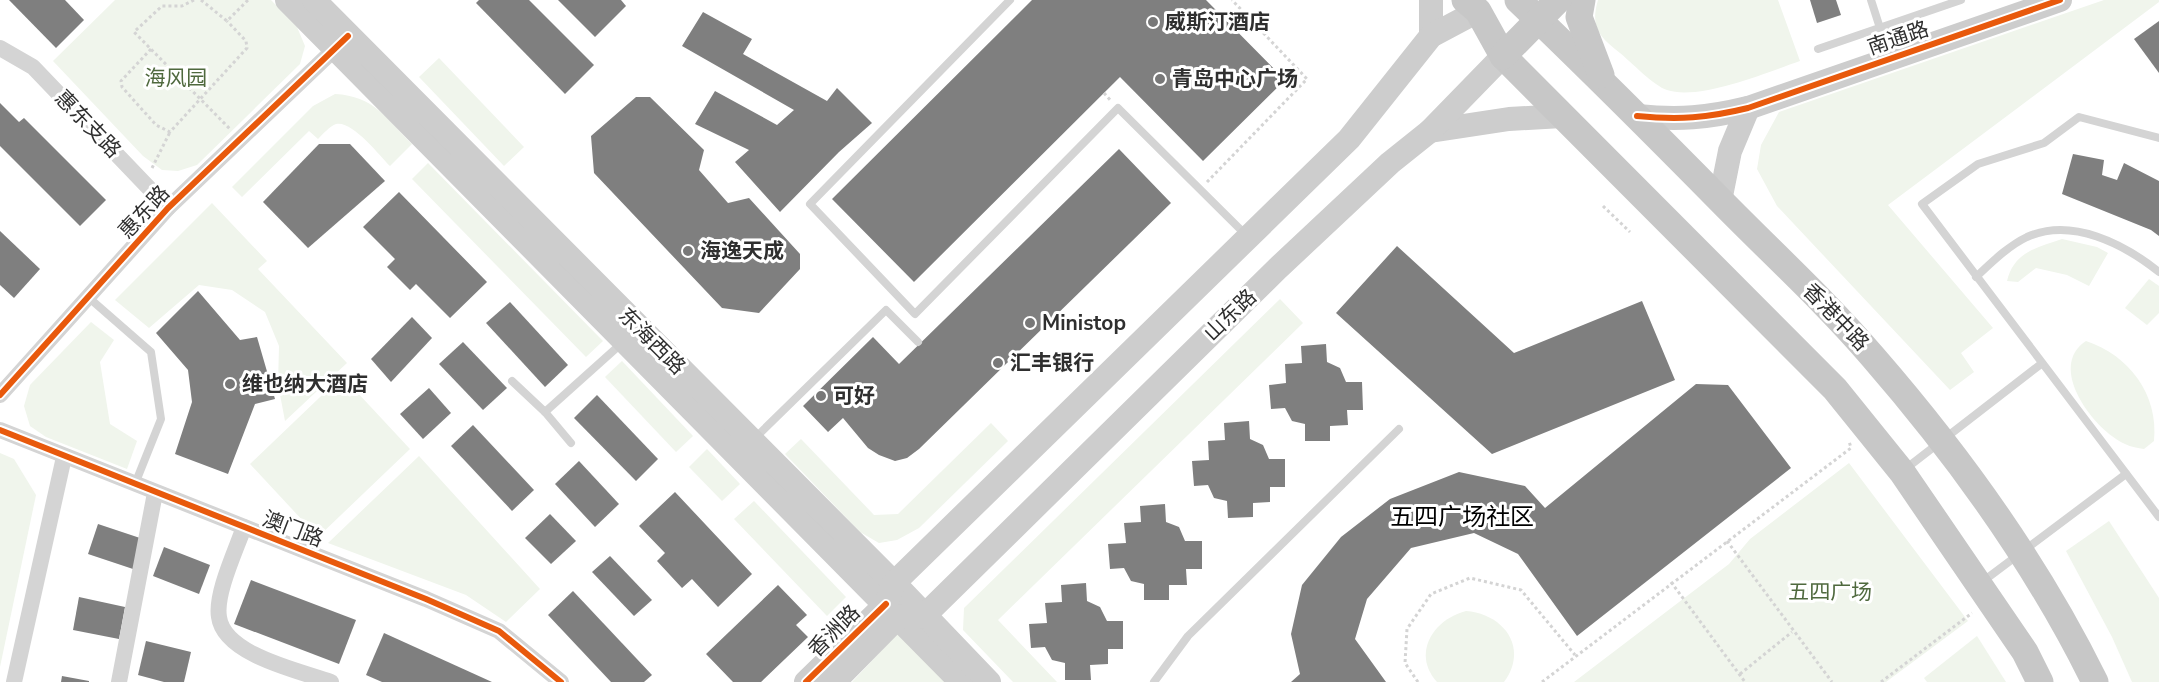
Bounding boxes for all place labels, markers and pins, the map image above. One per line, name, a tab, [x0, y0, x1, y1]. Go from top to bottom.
place label: 威斯汀酒店	[1165, 8, 1270, 36]
marker: 威斯汀酒店	[1146, 15, 1160, 29]
place label: 青岛中心广场	[1172, 65, 1298, 93]
marker: 青岛中心广场	[1153, 72, 1167, 86]
place label: 海逸天成	[700, 237, 784, 265]
marker: 海逸天成	[681, 244, 695, 258]
place label: Ministop	[1042, 309, 1126, 337]
marker: Ministop	[1023, 316, 1037, 330]
place label: 汇丰银行	[1010, 349, 1094, 377]
marker: 汇丰银行	[991, 356, 1005, 370]
place label: 维也纳大酒店	[242, 370, 368, 398]
marker: 维也纳大酒店	[223, 377, 237, 391]
place label: 可好	[833, 382, 875, 410]
marker: 可好	[814, 389, 828, 403]

